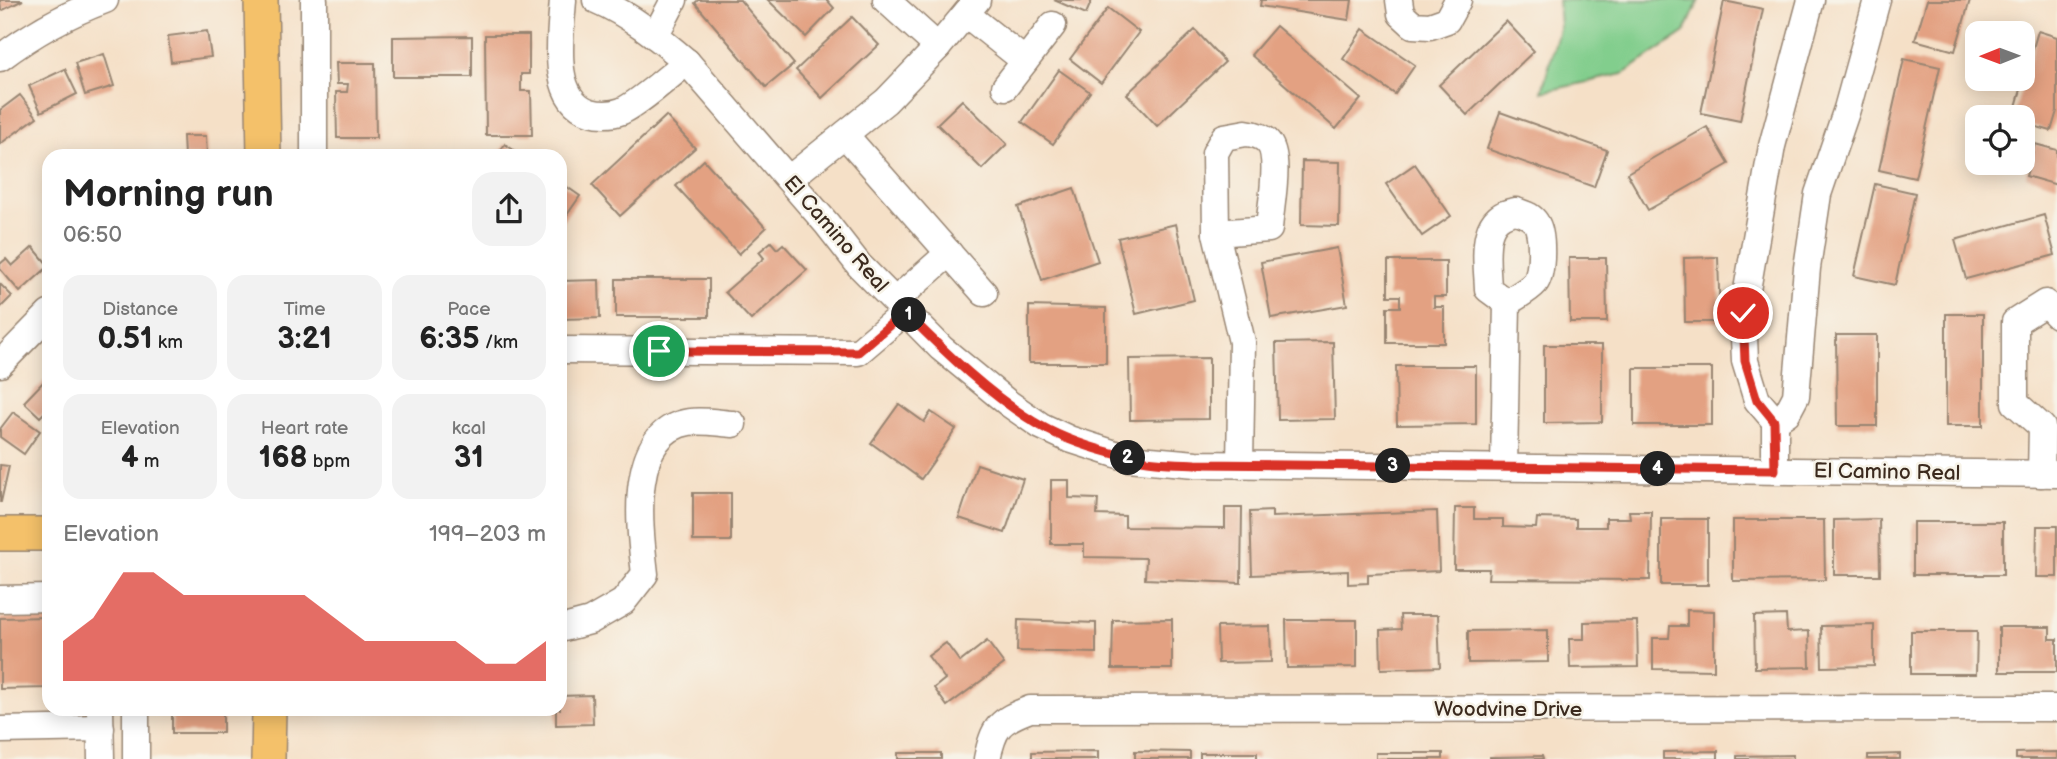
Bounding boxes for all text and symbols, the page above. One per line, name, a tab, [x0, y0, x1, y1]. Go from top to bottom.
north arrow	[1965, 21, 2035, 91]
map controls	[1965, 21, 2035, 175]
button: locate	[1965, 105, 2035, 175]
street label: El Camino Real	[778, 170, 894, 298]
text: Morning run	[63, 172, 274, 217]
button: share	[472, 172, 546, 246]
text: 06:50	[63, 221, 122, 249]
pin	[1713, 283, 1773, 343]
icon: check	[1724, 294, 1762, 332]
text: Distance	[102, 298, 178, 321]
text: Time	[283, 298, 326, 321]
text: Pace	[447, 298, 490, 321]
pin: 1	[892, 298, 926, 332]
text: 1	[905, 303, 913, 326]
text: 0.51	[97, 321, 153, 357]
text: 3:21	[277, 321, 332, 357]
text: 6:35	[419, 321, 480, 357]
pin	[629, 321, 689, 381]
text: km	[153, 331, 183, 354]
text: /km	[480, 331, 518, 354]
icon: arrive	[640, 332, 678, 370]
text: Elevation	[101, 417, 180, 440]
text: Heart rate	[261, 417, 348, 440]
text: kcal	[452, 417, 486, 440]
text: 4	[121, 440, 139, 476]
text: 168	[259, 440, 308, 476]
text: 31	[454, 440, 484, 476]
pin: 2	[1110, 440, 1146, 476]
text: 2	[1122, 446, 1133, 469]
pin: 3	[1376, 448, 1410, 484]
text: m	[139, 450, 159, 473]
text: bpm	[308, 450, 350, 473]
pin: 4	[1640, 452, 1676, 486]
text: 3	[1387, 454, 1398, 477]
text: 4	[1652, 457, 1663, 480]
street label: El Camino Real	[1813, 458, 1961, 486]
text: Elevation	[63, 520, 159, 548]
text: 199–203 m	[429, 520, 546, 548]
street label: Woodvine Drive	[1434, 697, 1582, 722]

